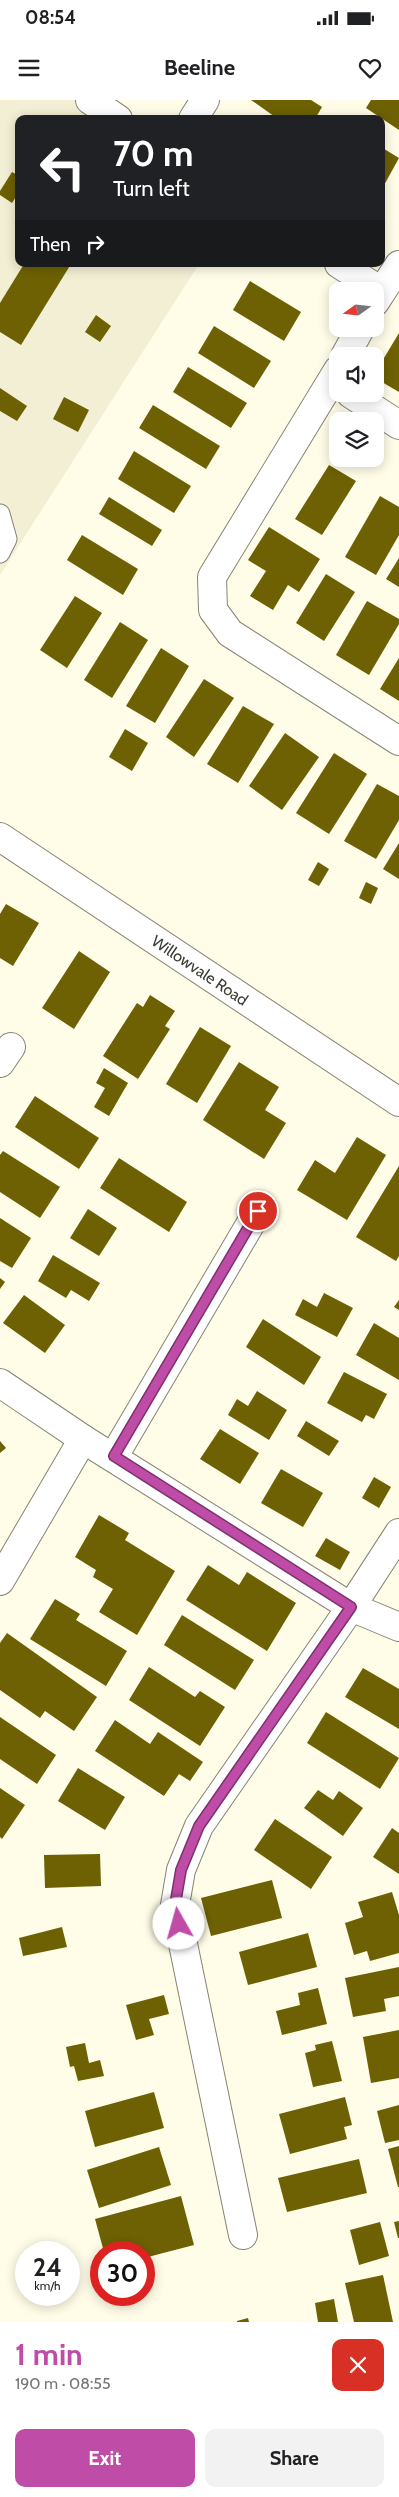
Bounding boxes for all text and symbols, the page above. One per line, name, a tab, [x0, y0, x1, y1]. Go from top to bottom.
text: 08:54	[25, 6, 76, 29]
icon: menu	[15, 54, 43, 82]
text: Beeline	[164, 54, 235, 81]
icon: heart	[356, 54, 384, 82]
text: 70 m	[113, 132, 194, 175]
icon: left	[30, 135, 95, 200]
text: Turn left	[113, 175, 190, 202]
icon: right	[81, 230, 109, 258]
text: Then	[30, 233, 71, 256]
north arrow	[329, 282, 384, 338]
map controls	[329, 282, 384, 467]
button: sound	[329, 347, 384, 402]
button: layers	[329, 412, 384, 467]
street label: Willowvale Road	[148, 931, 251, 1010]
pin	[237, 1190, 279, 1232]
icon: arrive	[244, 1197, 272, 1225]
position arrow	[152, 1897, 204, 1949]
speed limit sign: 30	[90, 2241, 155, 2306]
text: 24	[33, 2252, 62, 2282]
text: km/h	[34, 2278, 61, 2293]
text: 1 min	[15, 2336, 83, 2373]
button: close	[332, 2339, 384, 2391]
text: 190 m · 08:55	[15, 2374, 111, 2393]
button: Exit	[15, 2429, 195, 2487]
button: Share	[205, 2429, 384, 2487]

